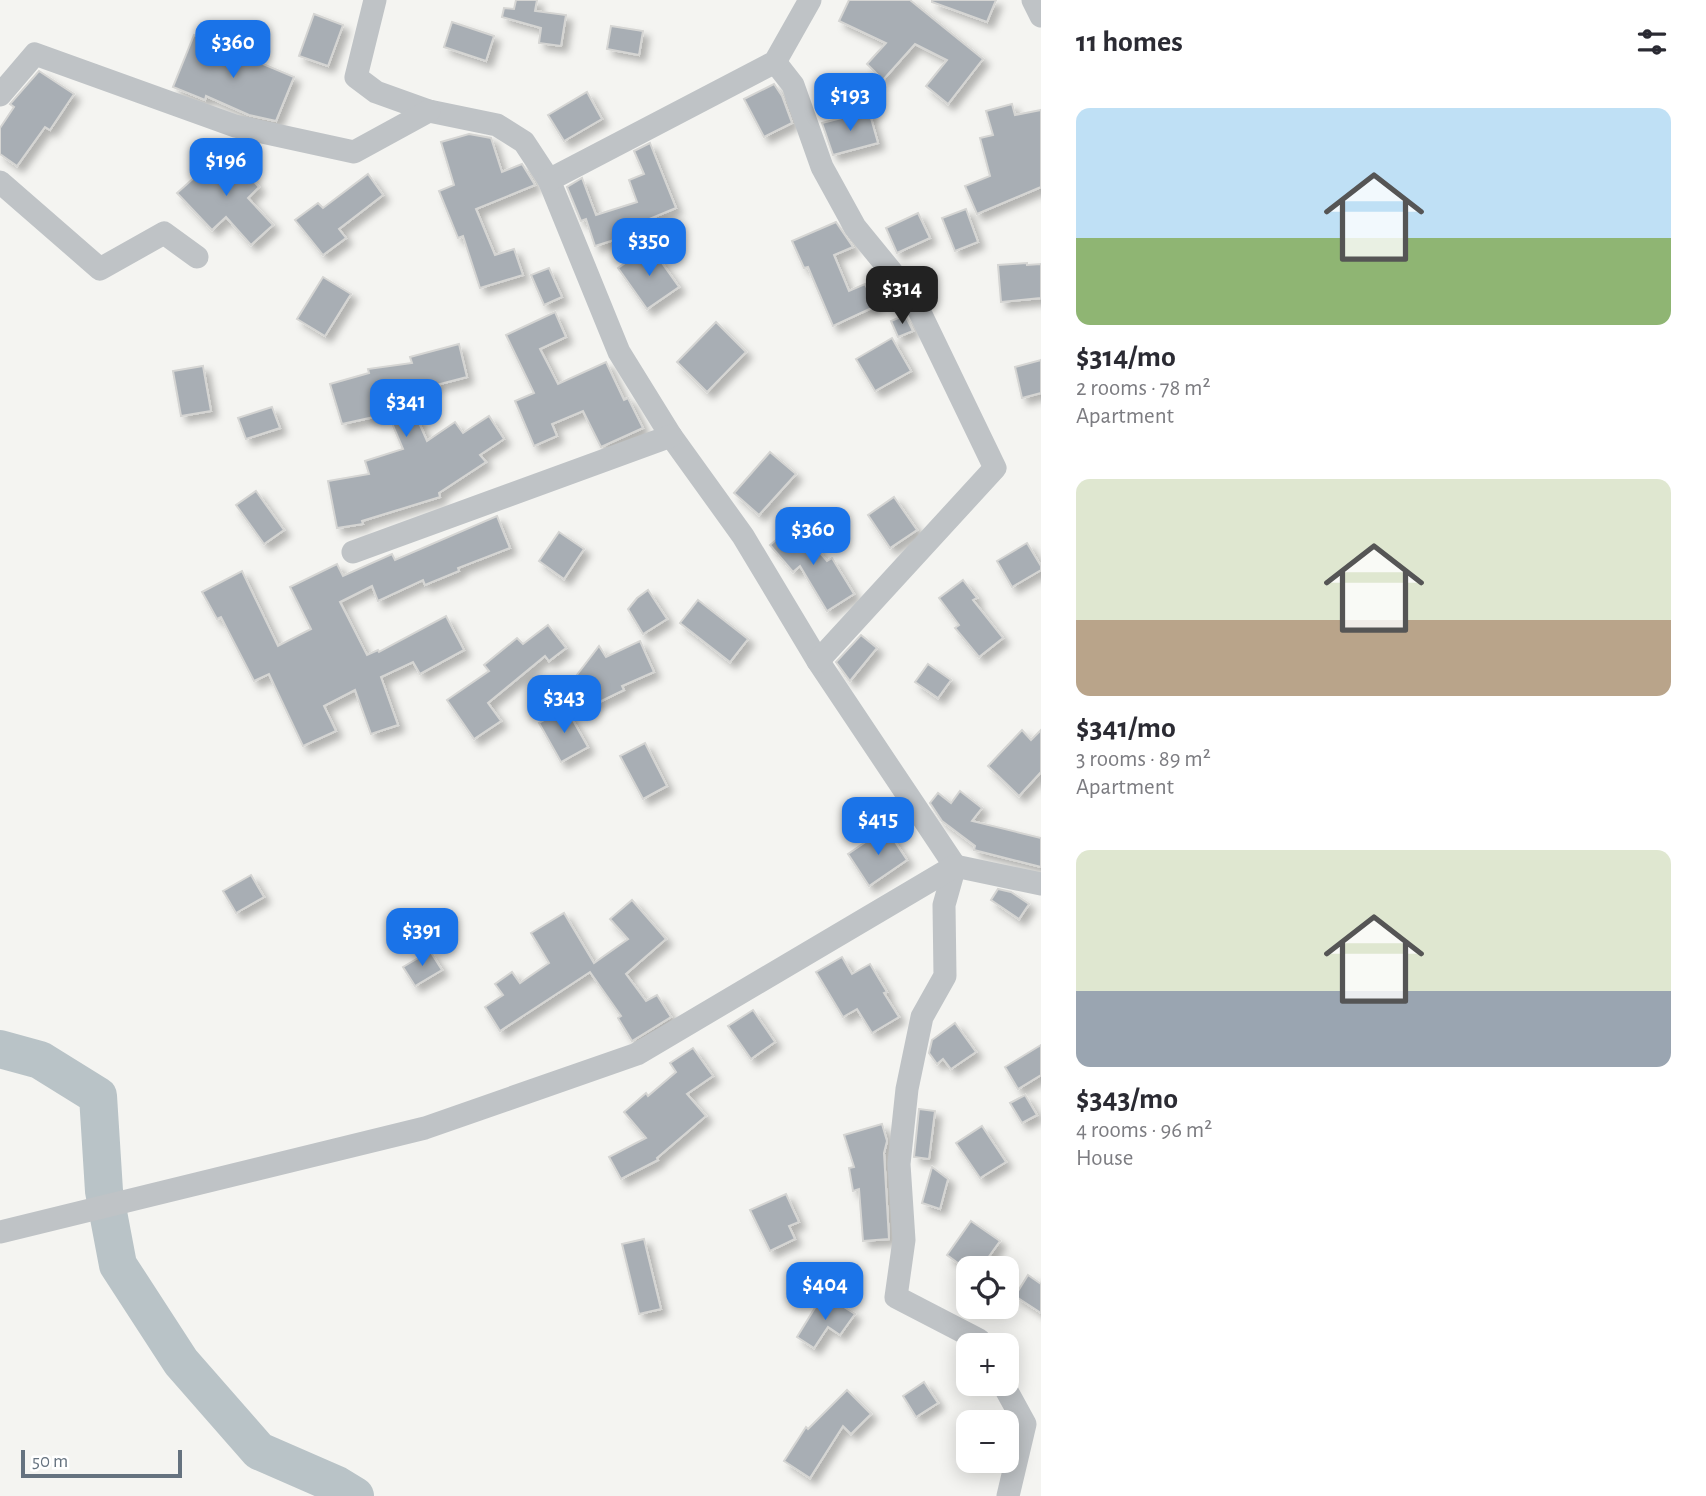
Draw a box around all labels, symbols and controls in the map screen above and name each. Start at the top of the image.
pin: $360 [192,20,274,80]
icon: filters [1633,23,1671,61]
text: 11 homes [1076,27,1183,57]
text: $360 [211,31,255,54]
pin: $193 [809,74,891,133]
text: $193 [830,84,870,107]
pin: $196 [185,138,267,198]
text: $196 [206,149,246,172]
icon: home [1311,154,1437,280]
pin: $350 [608,218,690,278]
text: $350 [628,229,670,252]
pin: $314 [861,266,943,326]
text: $314 [882,277,922,300]
text: $314/mo [1076,342,1176,372]
text: 2 rooms · 78 m² [1076,377,1211,400]
pin: $341 [365,380,447,439]
text: $341 [386,390,426,413]
text: Apartment [1076,405,1174,428]
pin: $360 [772,508,854,567]
text: $360 [791,518,835,541]
icon: home [1311,525,1437,651]
pin: $343 [523,676,605,735]
text: $343 [543,686,585,709]
text: $341/mo [1076,713,1176,743]
text: 3 rooms · 89 m² [1076,748,1211,771]
text: Apartment [1076,776,1174,799]
pin: $415 [837,798,919,857]
text: $415 [858,808,898,831]
icon: home [1311,896,1437,1022]
pin: $391 [381,908,463,968]
text: $391 [402,919,442,942]
text: $343/mo [1076,1084,1178,1114]
text: 4 rooms · 96 m² [1076,1119,1212,1142]
text: House [1076,1147,1133,1170]
map controls [956,1256,1019,1473]
button: locate [956,1256,1019,1319]
pin: $404 [784,1262,866,1322]
text: $404 [802,1273,848,1296]
button: + [956,1333,1019,1396]
button: − [956,1410,1019,1473]
scale bar [21,1447,182,1479]
text: 50 m [32,1452,68,1471]

